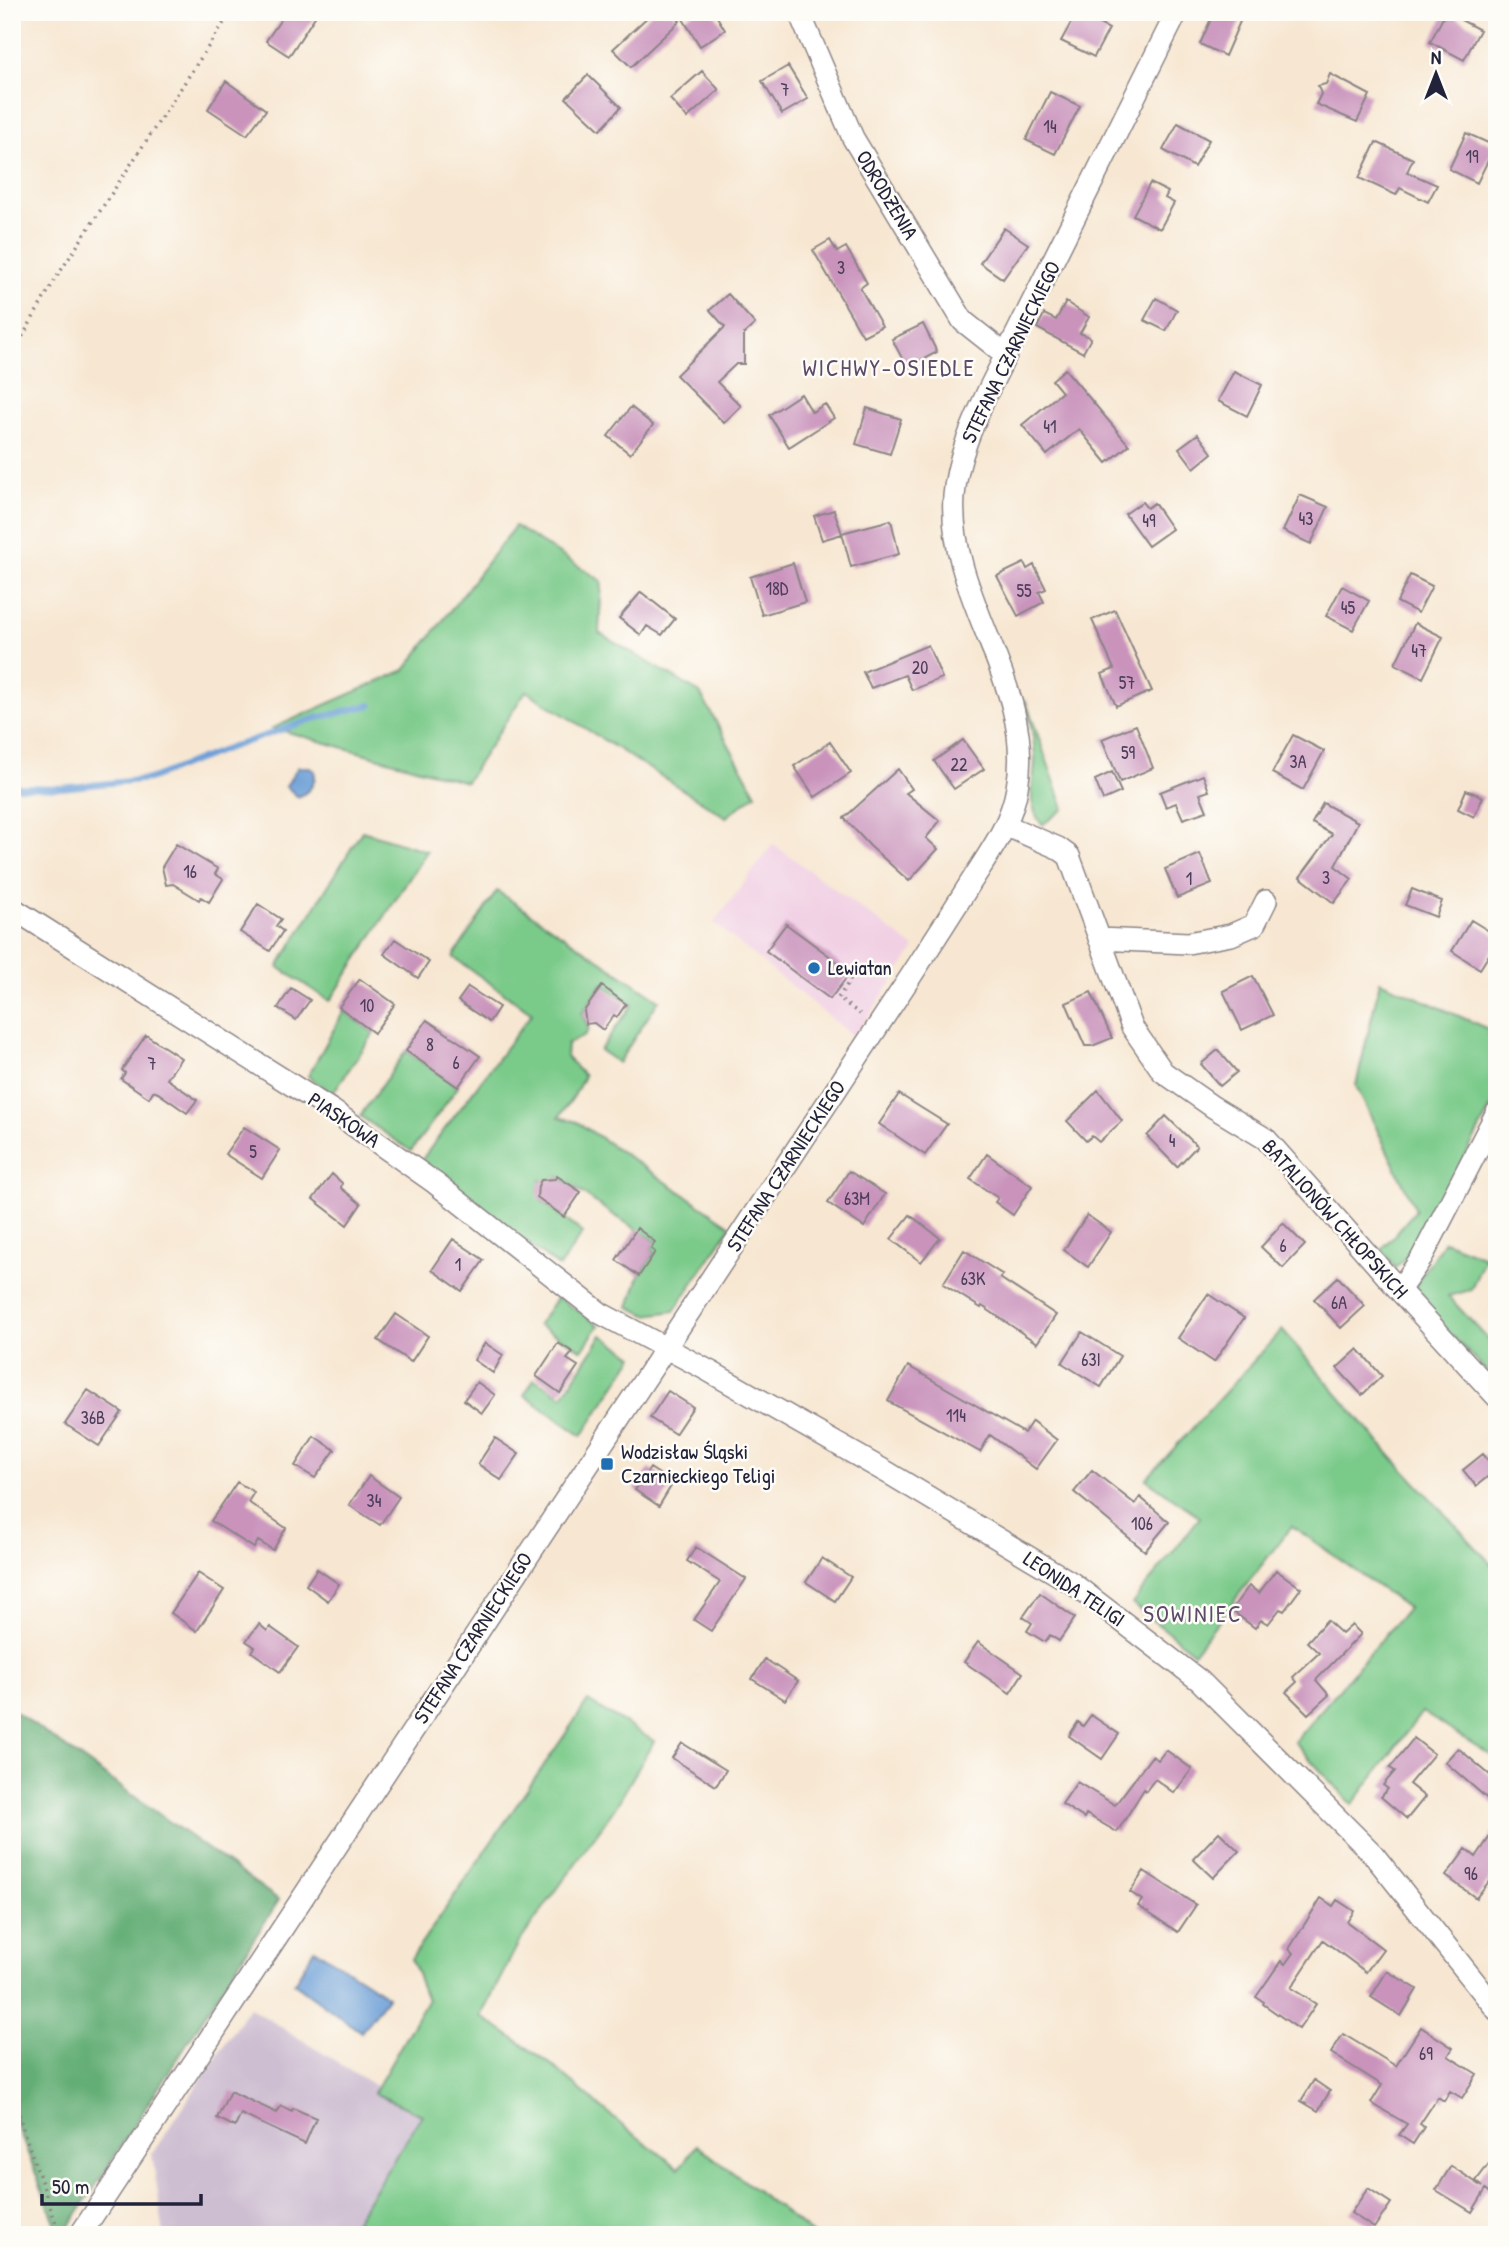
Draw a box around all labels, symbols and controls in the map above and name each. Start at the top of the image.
north arrow [1400,38,1470,108]
text: N [1431,44,1441,70]
house number: 7 [781,77,790,102]
house number: 14 [1043,114,1057,139]
house number: 19 [1465,144,1479,169]
street label: ODRODZENIA [849,145,925,245]
house number: 3 [837,255,845,280]
street label: STEFANA CZARNIECKIEGO [954,256,1067,448]
district label: WICHWY-OSIEDLE [802,352,976,383]
house number: 41 [1043,414,1057,439]
house number: 43 [1299,506,1313,531]
house number: 49 [1142,508,1156,533]
house number: 18D [766,576,789,601]
house number: 55 [1016,578,1032,603]
house number: 45 [1341,595,1356,620]
house number: 47 [1411,638,1427,663]
house number: 20 [912,655,928,680]
house number: 57 [1119,670,1135,695]
house number: 59 [1121,740,1135,765]
house number: 3A [1290,749,1307,774]
house number: 22 [951,752,968,777]
house number: 16 [183,859,197,884]
house number: 3 [1322,865,1330,890]
house number: 1 [1186,866,1192,891]
place label: Lewiatan [828,953,892,982]
marker: Lewiatan [806,960,822,976]
house number: 10 [360,993,374,1018]
house number: 8 [426,1032,434,1057]
house number: 6 [452,1050,460,1075]
house number: 7 [148,1051,157,1076]
street label: STEFANA CZARNIECKIEGO [719,1074,852,1257]
street label: PIASKOWA [303,1085,386,1154]
house number: 4 [1169,1128,1176,1153]
street label: BATALIONÓW CHŁOPSKICH [1256,1133,1415,1305]
house number: 5 [249,1139,257,1164]
house number: 63M [844,1186,870,1211]
house number: 6 [1279,1233,1287,1258]
house number: 1 [455,1252,461,1277]
house number: 63K [961,1266,986,1291]
house number: 6A [1331,1290,1347,1315]
house number: 63I [1081,1347,1101,1372]
house number: 114 [946,1403,966,1428]
house number: 36B [81,1405,105,1430]
place label: Wodzisław Śląski Czarnieckiego Teligi [621,1437,775,1490]
marker: Wodzisław Śląski Czarnieckiego Teligi [599,1456,615,1472]
house number: 34 [367,1488,382,1513]
house number: 106 [1131,1511,1153,1536]
street label: LEONIDA TELIGI [1018,1544,1131,1633]
street label: STEFANA CZARNIECKIEGO [406,1546,539,1729]
district label: SOWINIEC [1143,1598,1243,1629]
house number: 96 [1464,1861,1478,1886]
house number: 69 [1419,2041,1433,2066]
scale bar [42,2163,201,2207]
text: 50 m [52,2172,89,2201]

